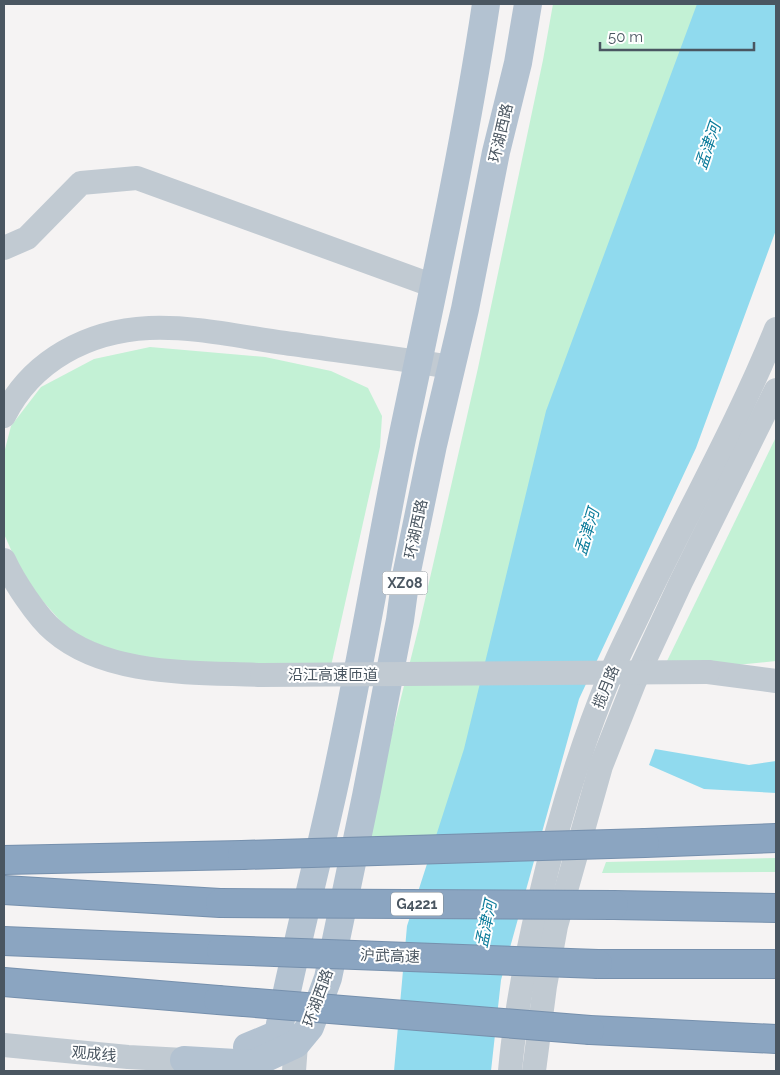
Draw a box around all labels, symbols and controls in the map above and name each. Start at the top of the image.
scale bar [600,20,754,52]
text: 50 m [608,28,643,46]
street label: 环湖西路 [485,102,517,164]
water label: 孟津河 [691,117,726,172]
street label: 环湖西路 [401,498,431,560]
water label: 孟津河 [571,503,604,558]
road number: XZ08 [382,572,428,594]
street label: 揽月路 [589,663,623,711]
street label: 沿江高速匝道 [288,666,378,684]
road number: G4221 [391,892,443,916]
water label: 孟津河 [472,896,501,949]
street label: 沪武高速 [360,946,420,966]
street label: 环湖西路 [299,967,337,1029]
street label: 观成线 [71,1043,117,1065]

